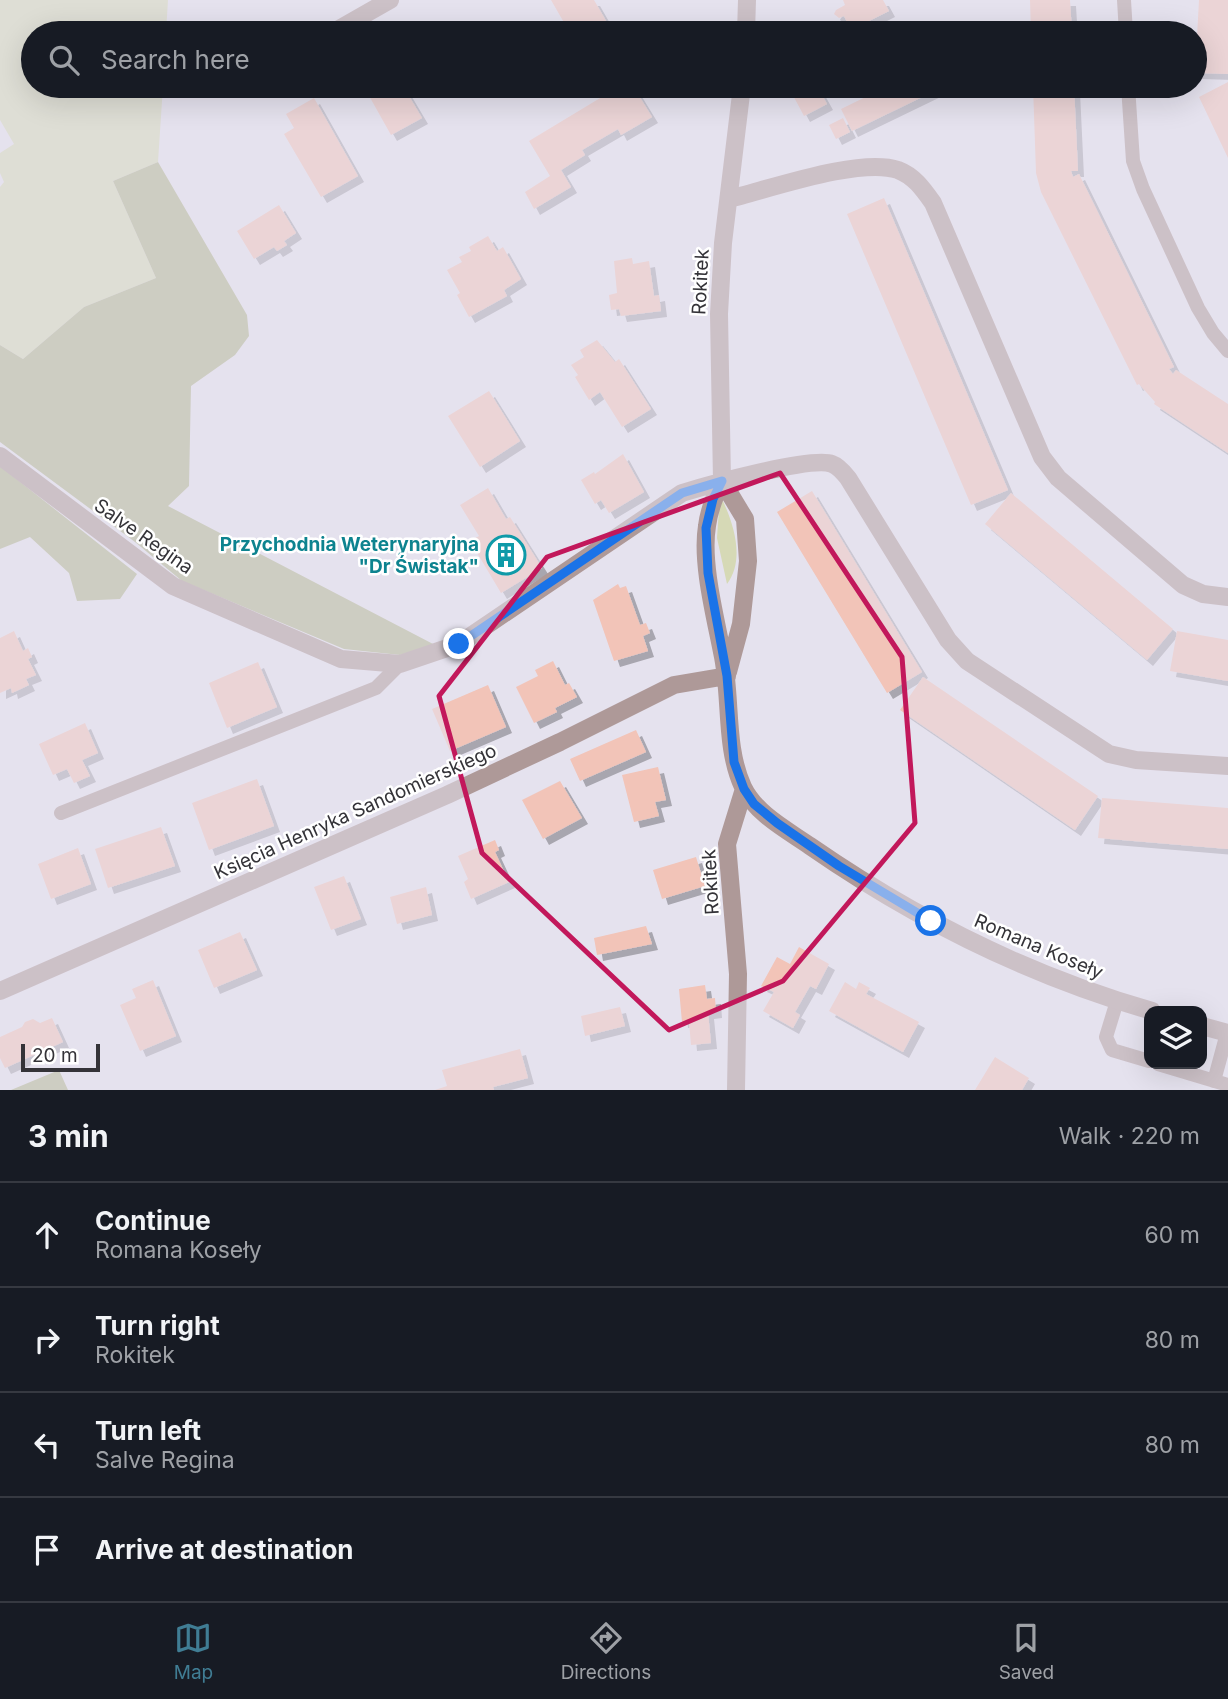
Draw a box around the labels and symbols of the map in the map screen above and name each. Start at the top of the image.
street label: Rokitek [687,248,714,316]
street label: Salve Regina [90,494,198,579]
place label: Przychodnia Weterynaryjna "Dr Świstak" [220,533,479,578]
building icon: Przychodnia Weterynaryjna "Dr Świstak" [485,534,527,576]
route end [443,628,474,659]
street label: Księcia Henryka Sandomierskiego [210,739,500,884]
street label: Rokitek [697,848,724,915]
route start [915,905,946,936]
street label: Romana Koseły [971,909,1107,984]
scale bar [21,1041,100,1073]

